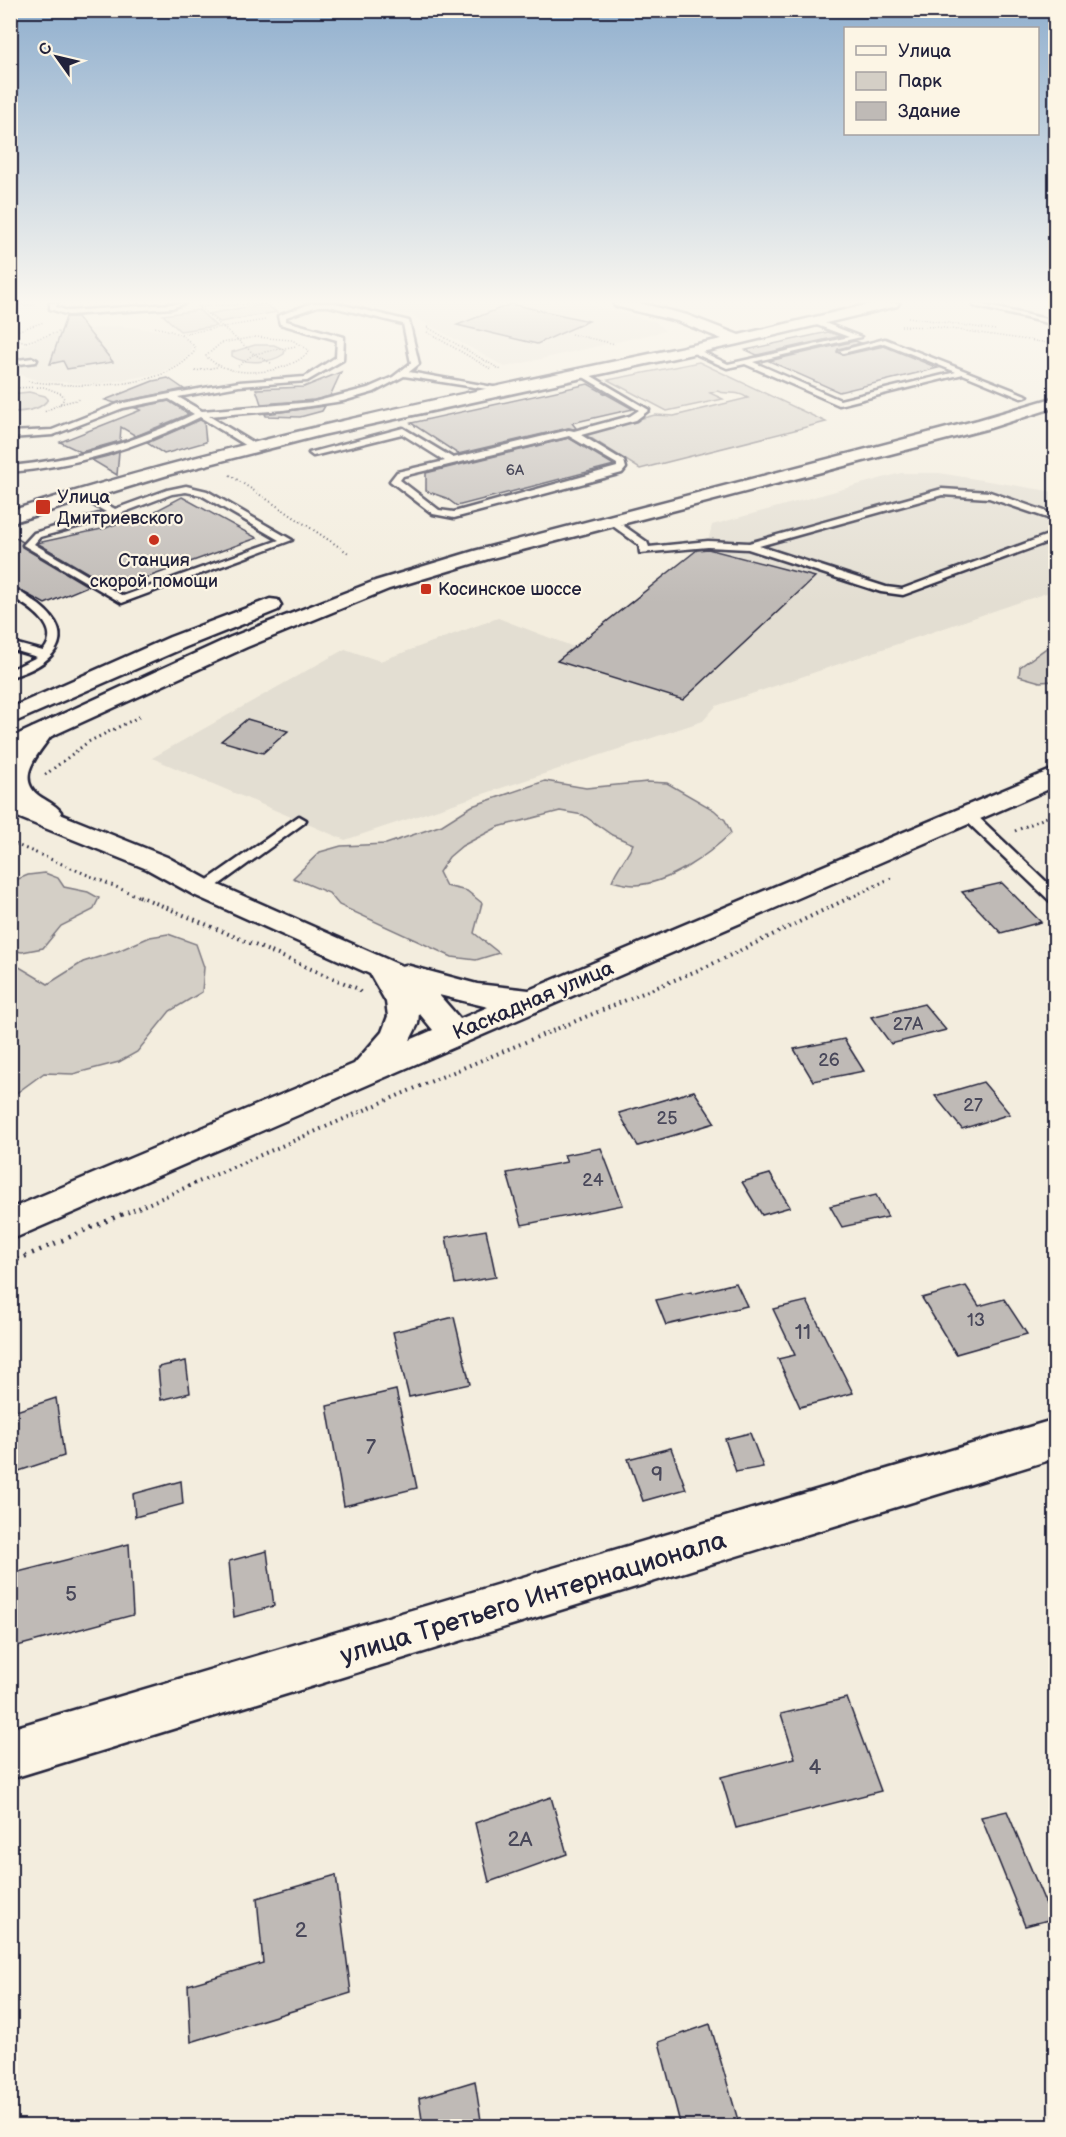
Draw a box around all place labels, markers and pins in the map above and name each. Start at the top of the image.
place label: Улица Дмитриевского [57,487,183,529]
marker: Улица Дмитриевского [34,498,52,516]
marker: Станция скорой помощи [147,533,161,547]
place label: Станция скорой помощи [90,550,218,592]
place label: Косинское шоссе [438,579,581,600]
marker: Косинское шоссе [419,582,433,596]

